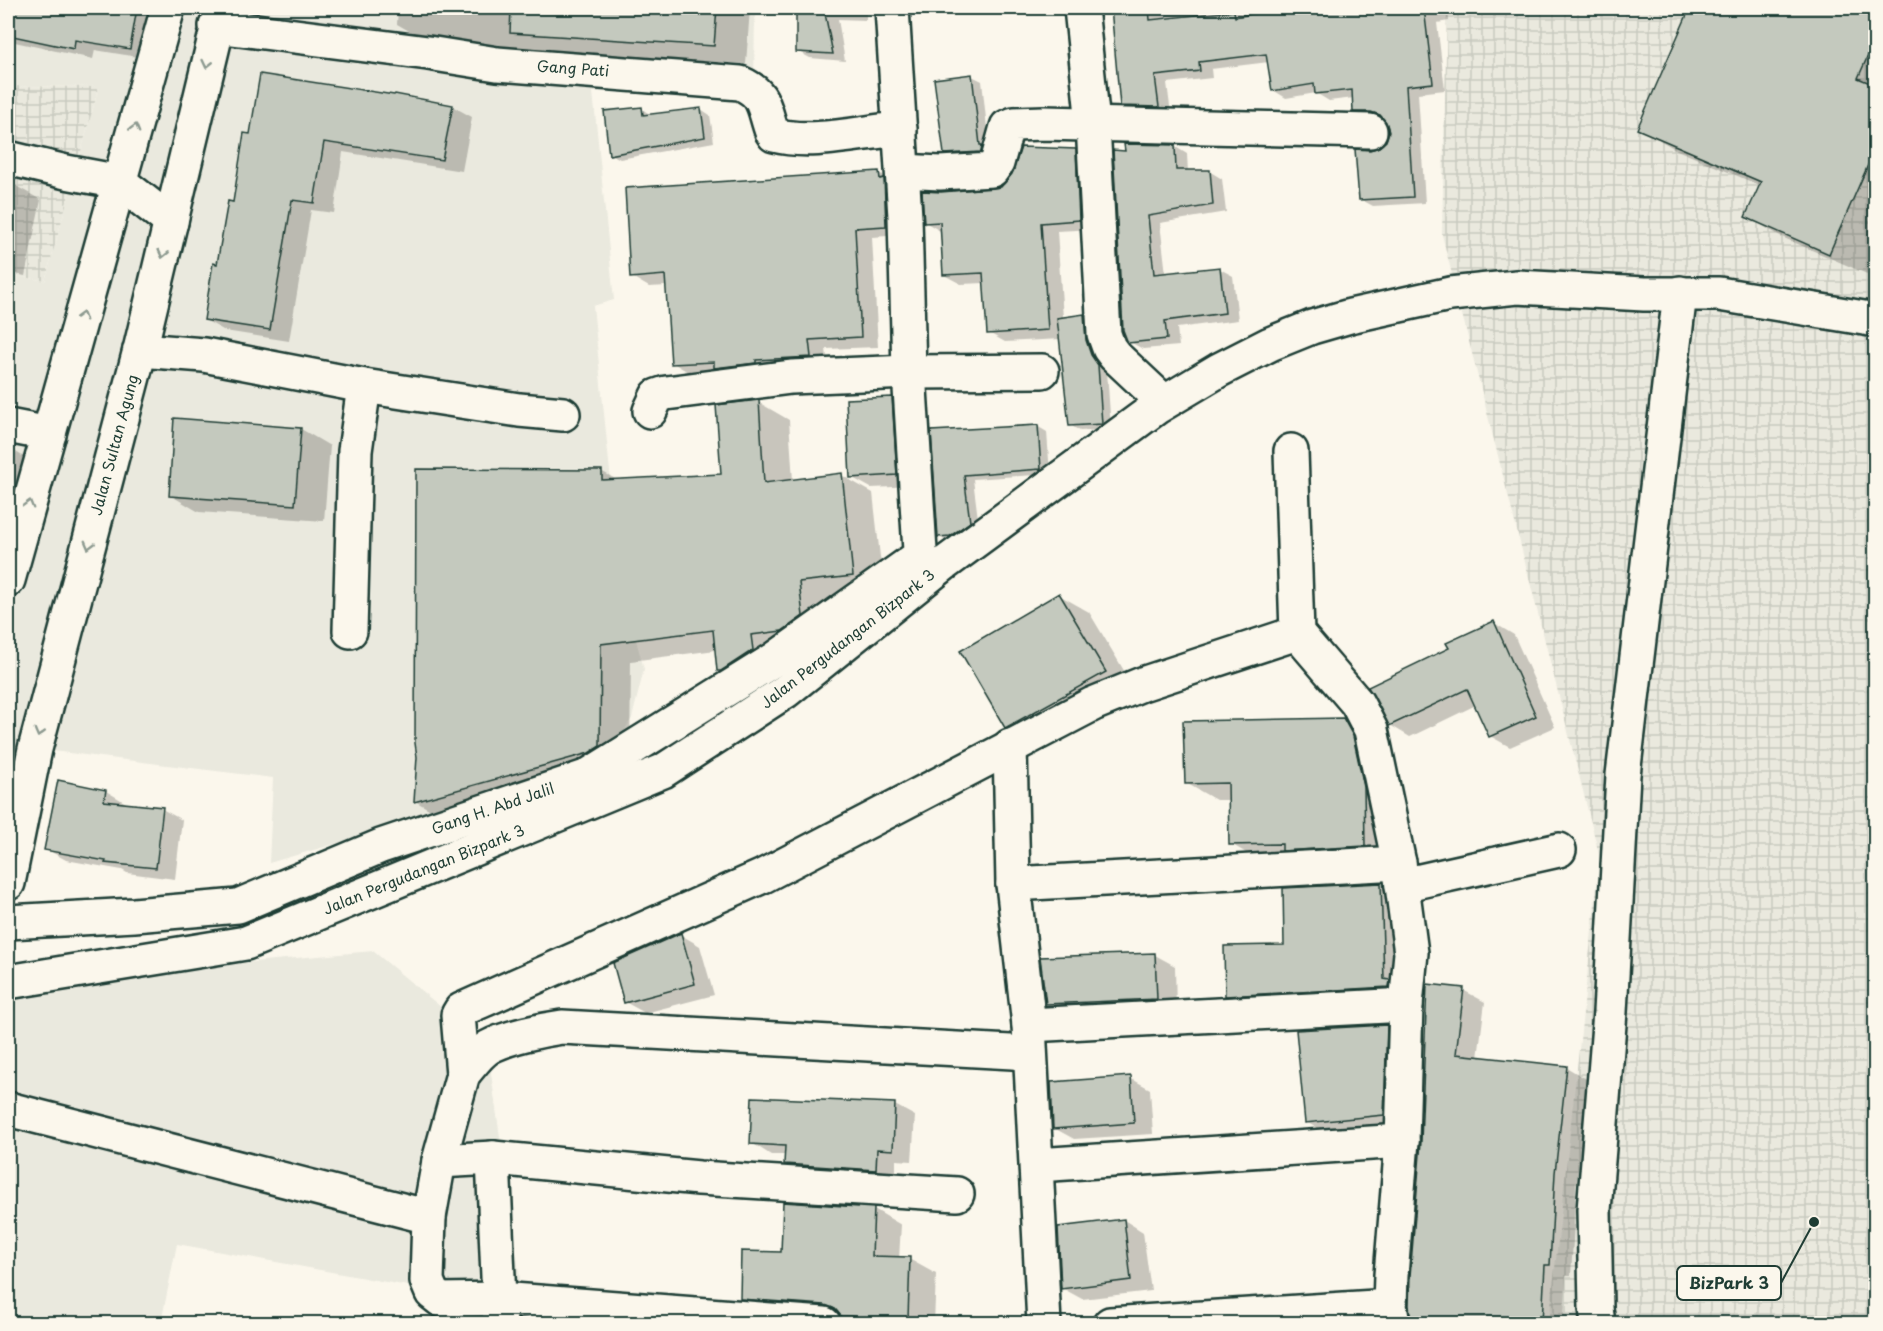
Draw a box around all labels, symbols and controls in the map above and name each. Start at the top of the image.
street label: Gang Pati [536,54,610,82]
one-way arrow [201,59,214,69]
one-way arrow [127,123,140,133]
one-way arrow [157,249,170,259]
one-way arrow [75,311,87,322]
street label: Jalan Sultan Agung [84,372,143,517]
one-way arrow [22,499,34,510]
one-way arrow [84,539,96,550]
street label: Jalan Pergudangan Bizpark 3 [755,562,939,713]
one-way arrow [34,728,47,738]
street label: Gang H. Abd Jalil [428,776,557,839]
street label: Jalan Pergudangan Bizpark 3 [319,818,528,920]
callout: BizPark 3 [1677,1266,1781,1300]
text: BizPark 3 [1689,1270,1769,1294]

